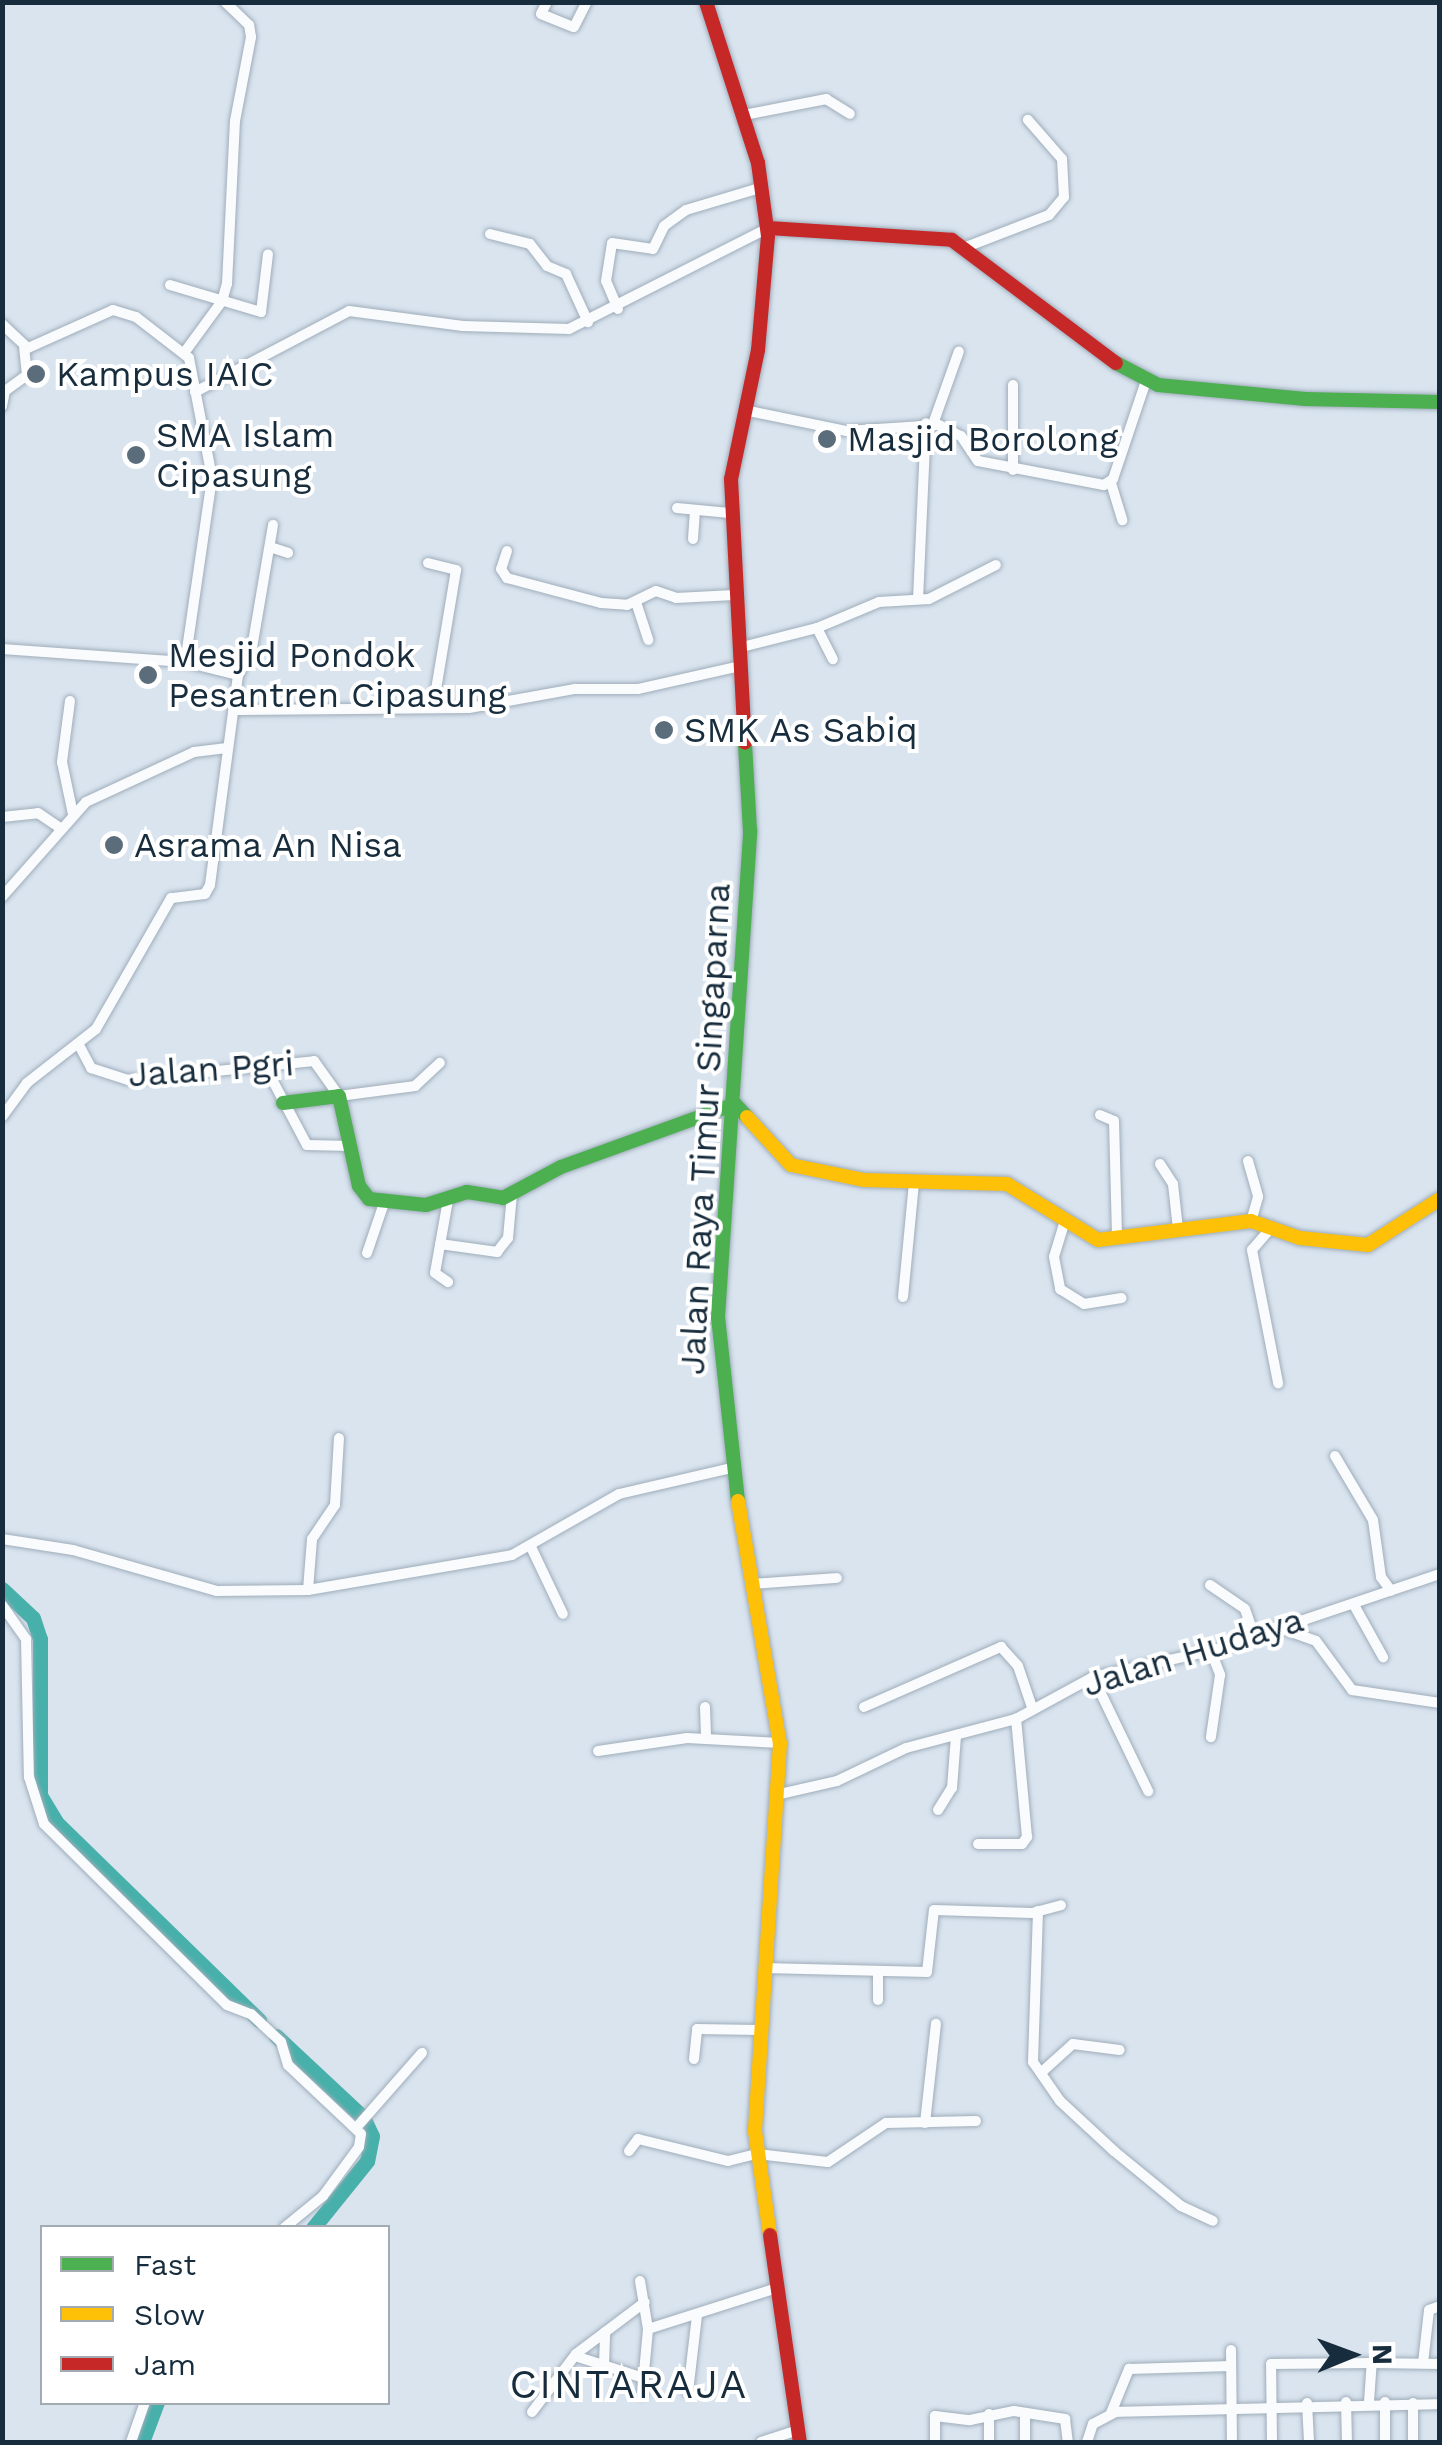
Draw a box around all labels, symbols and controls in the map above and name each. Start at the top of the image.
place label: Kampus IAIC [56,353,273,395]
marker: Kampus IAIC [25,363,47,385]
place label: SMA Islam Cipasung [156,414,336,496]
place label: Masjid Borolong [847,418,1118,460]
marker: Masjid Borolong [816,428,838,450]
marker: SMA Islam Cipasung [125,444,147,466]
place label: Mesjid Pondok Pesantren Cipasung [168,634,506,716]
marker: Mesjid Pondok Pesantren Cipasung [137,664,159,686]
place label: SMK As Sabiq [684,709,920,751]
marker: SMK As Sabiq [653,719,675,741]
place label: Asrama An Nisa [134,824,404,866]
marker: Asrama An Nisa [103,834,125,856]
street label: Jalan Raya Timur Singaparna [671,881,739,1377]
street label: Jalan Pgri [127,1042,295,1096]
street label: Jalan Hudaya [1078,1599,1308,1705]
legend [40,2225,390,2405]
text: Fast [134,2247,196,2282]
text: Slow [134,2297,205,2332]
north arrow [1302,2305,1402,2405]
text: N [1366,2344,1399,2365]
text: Jam [134,2347,196,2382]
district label: CINTARAJA [509,2361,749,2409]

